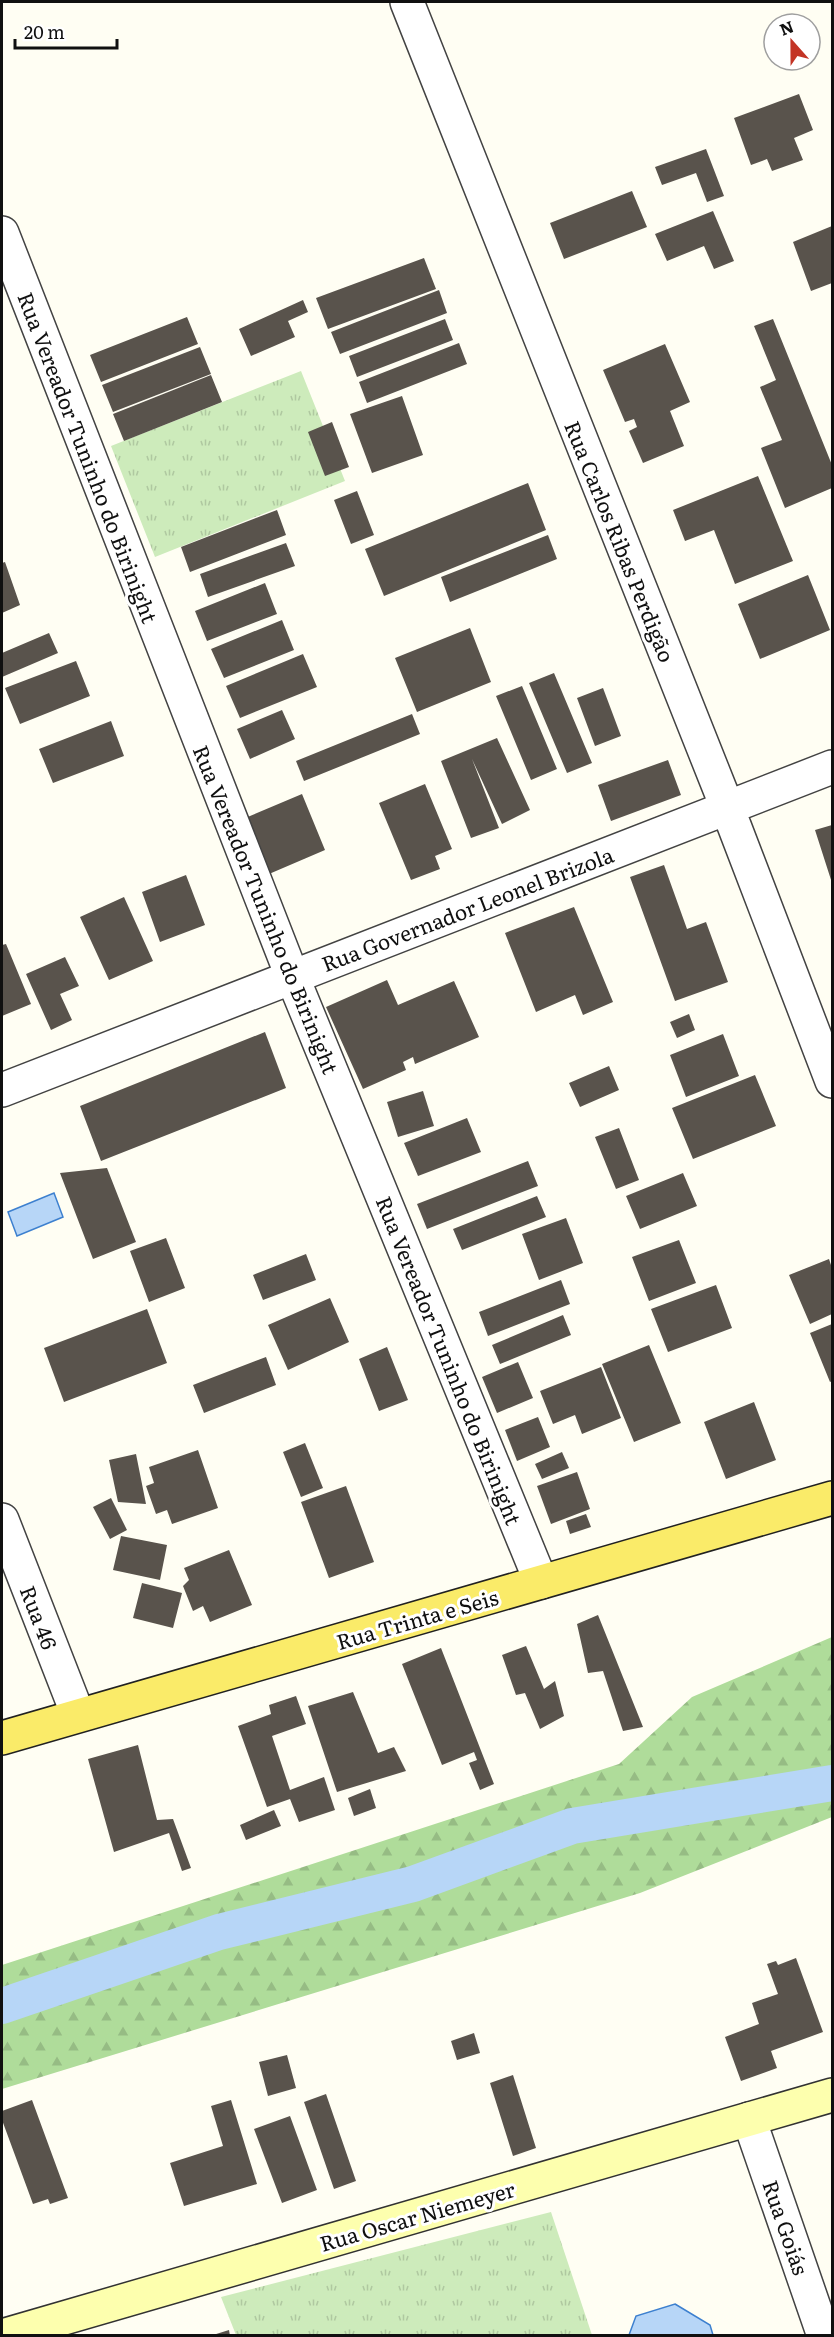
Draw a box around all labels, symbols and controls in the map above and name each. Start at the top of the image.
scale bar [15,12,117,50]
north arrow [762,12,822,72]
text: N [776,13,797,41]
text: 20 m [24,18,65,45]
street label: Rua Vereador Tuninho do Birinight [11,287,167,628]
street label: Rua Carlos Ribas Perdigão [558,416,684,666]
street label: Rua Vereador Tuninho do Birinight [187,740,348,1079]
street label: Rua Governador Leonel Brizola [316,838,618,978]
street label: Rua Vereador Tuninho do Birinight [370,1191,531,1530]
street label: Rua Trinta e Seis [332,1580,502,1656]
street label: Rua 46 [14,1581,66,1653]
street label: Rua Oscar Niemeyer [316,2172,518,2258]
street label: Rua Goiás [756,2175,818,2279]

